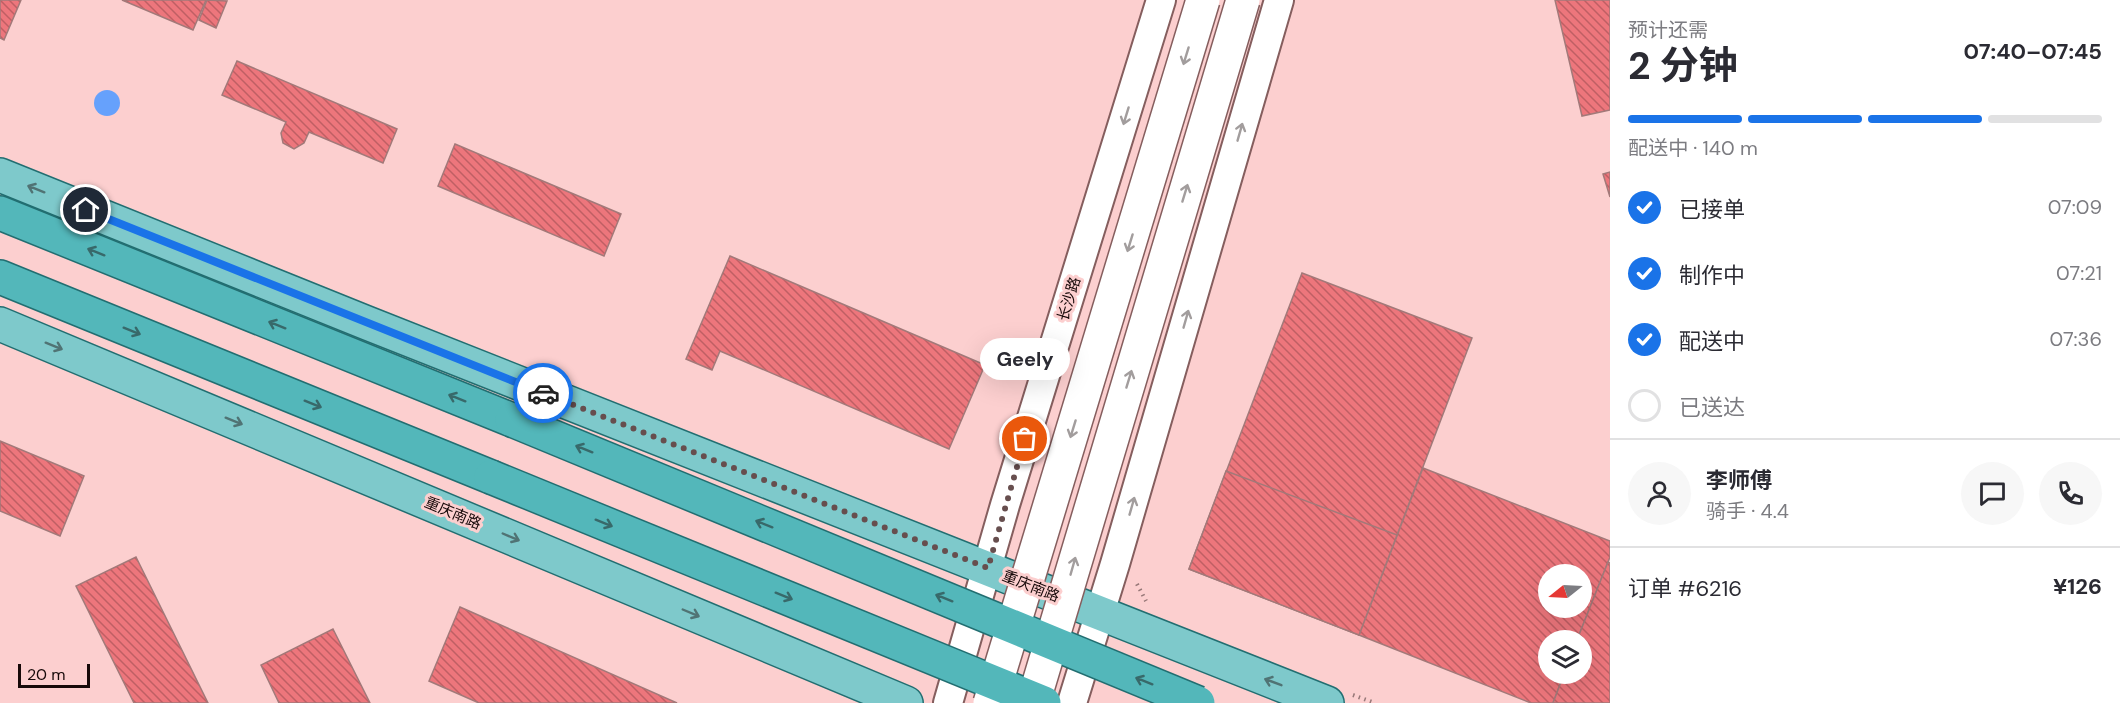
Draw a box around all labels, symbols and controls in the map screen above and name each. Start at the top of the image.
text: 预计还需 [1628,17,1708,43]
text: 07:40–07:45 [1963,37,2102,66]
text: 2 分钟 [1628,40,1738,91]
one-way arrow [1180,46,1191,65]
one-way arrow [1119,106,1130,125]
one-way arrow [1235,123,1247,142]
text: 配送中 · 140 m [1628,135,1758,161]
one-way arrow [27,183,46,194]
pin [60,184,111,235]
one-way arrow [1180,184,1191,203]
icon: check [1628,191,1661,224]
icon: home [69,193,102,226]
text: 07:09 [2048,194,2102,220]
text: 已接单 [1679,195,1745,224]
one-way arrow [1124,233,1135,252]
one-way arrow [87,246,105,257]
icon: check [1628,257,1661,290]
text: 07:21 [2056,260,2102,286]
text: 制作中 [1679,261,1745,290]
street label: 长沙路 [1053,275,1085,323]
one-way arrow [1181,310,1192,329]
one-way arrow [268,319,286,330]
icon: check [1628,323,1661,356]
one-way arrow [122,326,141,337]
text: 07:36 [2050,326,2102,352]
text: 配送中 [1679,327,1745,356]
callout: Geely [980,337,1070,379]
one-way arrow [44,341,63,352]
text: Geely [996,346,1054,372]
courier [513,363,573,423]
one-way arrow [1124,370,1135,389]
icon: car [527,377,560,410]
one-way arrow [449,392,467,403]
text: 已送达 [1679,393,1745,422]
one-way arrow [303,399,322,410]
pin [999,413,1050,464]
one-way arrow [225,416,243,427]
one-way arrow [1067,419,1078,438]
icon: bag [1008,422,1041,455]
one-way arrow [575,443,593,454]
button: person [1628,462,1691,525]
button: chat [1961,462,2024,525]
button: phone [2039,462,2102,525]
text: 李师傅 [1706,466,1772,495]
street label: 重庆南路 [421,492,485,534]
one-way arrow [1127,497,1138,516]
text: 骑手 · 4.4 [1706,498,1789,524]
one-way arrow [594,518,612,529]
one-way arrow [755,518,774,529]
one-way arrow [501,532,520,543]
one-way arrow [1068,557,1079,576]
north arrow [1538,564,1592,618]
map controls [1538,564,1592,684]
street label: 重庆南路 [999,565,1063,607]
text: ¥126 [2053,572,2102,601]
text: 订单 #6216 [1628,574,1742,603]
one-way arrow [774,592,793,603]
one-way arrow [935,592,954,603]
one-way arrow [681,608,699,619]
button: layers [1538,630,1592,684]
scale bar [18,661,90,688]
text: 20 m [27,664,66,685]
one-way arrow [1135,675,1154,686]
one-way arrow [1264,675,1282,686]

